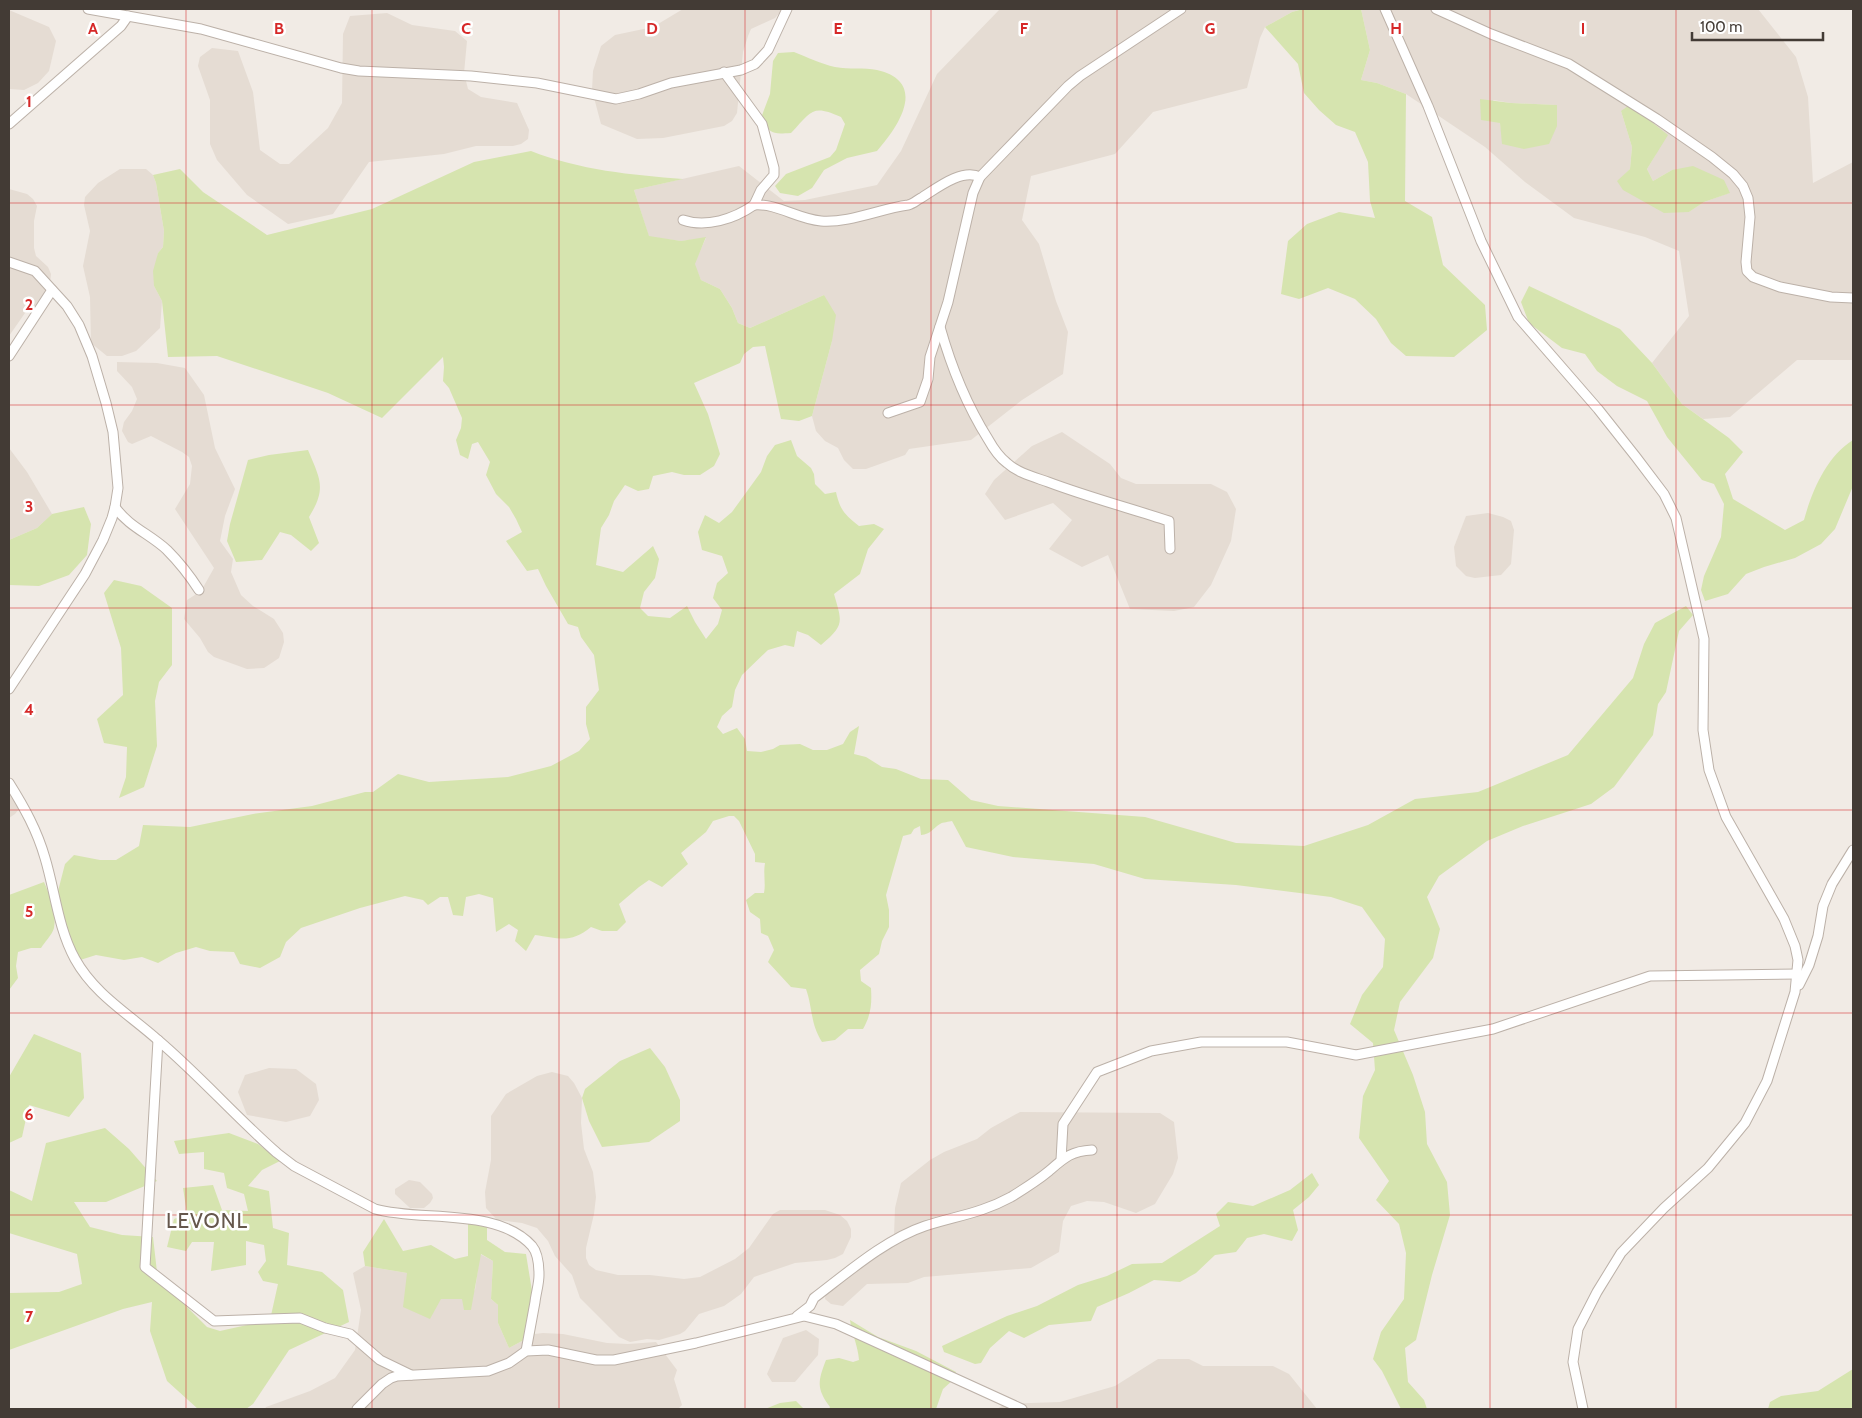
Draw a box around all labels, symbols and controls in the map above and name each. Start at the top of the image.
scale bar [1692,10,1823,42]
text: 100 m [1700,18,1742,36]
text: A [88,19,98,38]
text: B [274,19,284,38]
text: C [461,19,471,38]
text: D [646,19,658,38]
text: E [833,19,843,38]
text: F [1020,19,1029,38]
text: G [1205,19,1215,38]
text: H [1390,19,1402,38]
text: I [1581,19,1585,38]
text: 1 [26,92,32,111]
text: 2 [25,295,33,314]
text: 3 [25,497,33,516]
text: 4 [24,700,34,719]
text: 5 [25,902,33,921]
text: 6 [25,1105,34,1124]
district label: LEVONL [166,1208,248,1233]
text: 7 [25,1307,34,1326]

